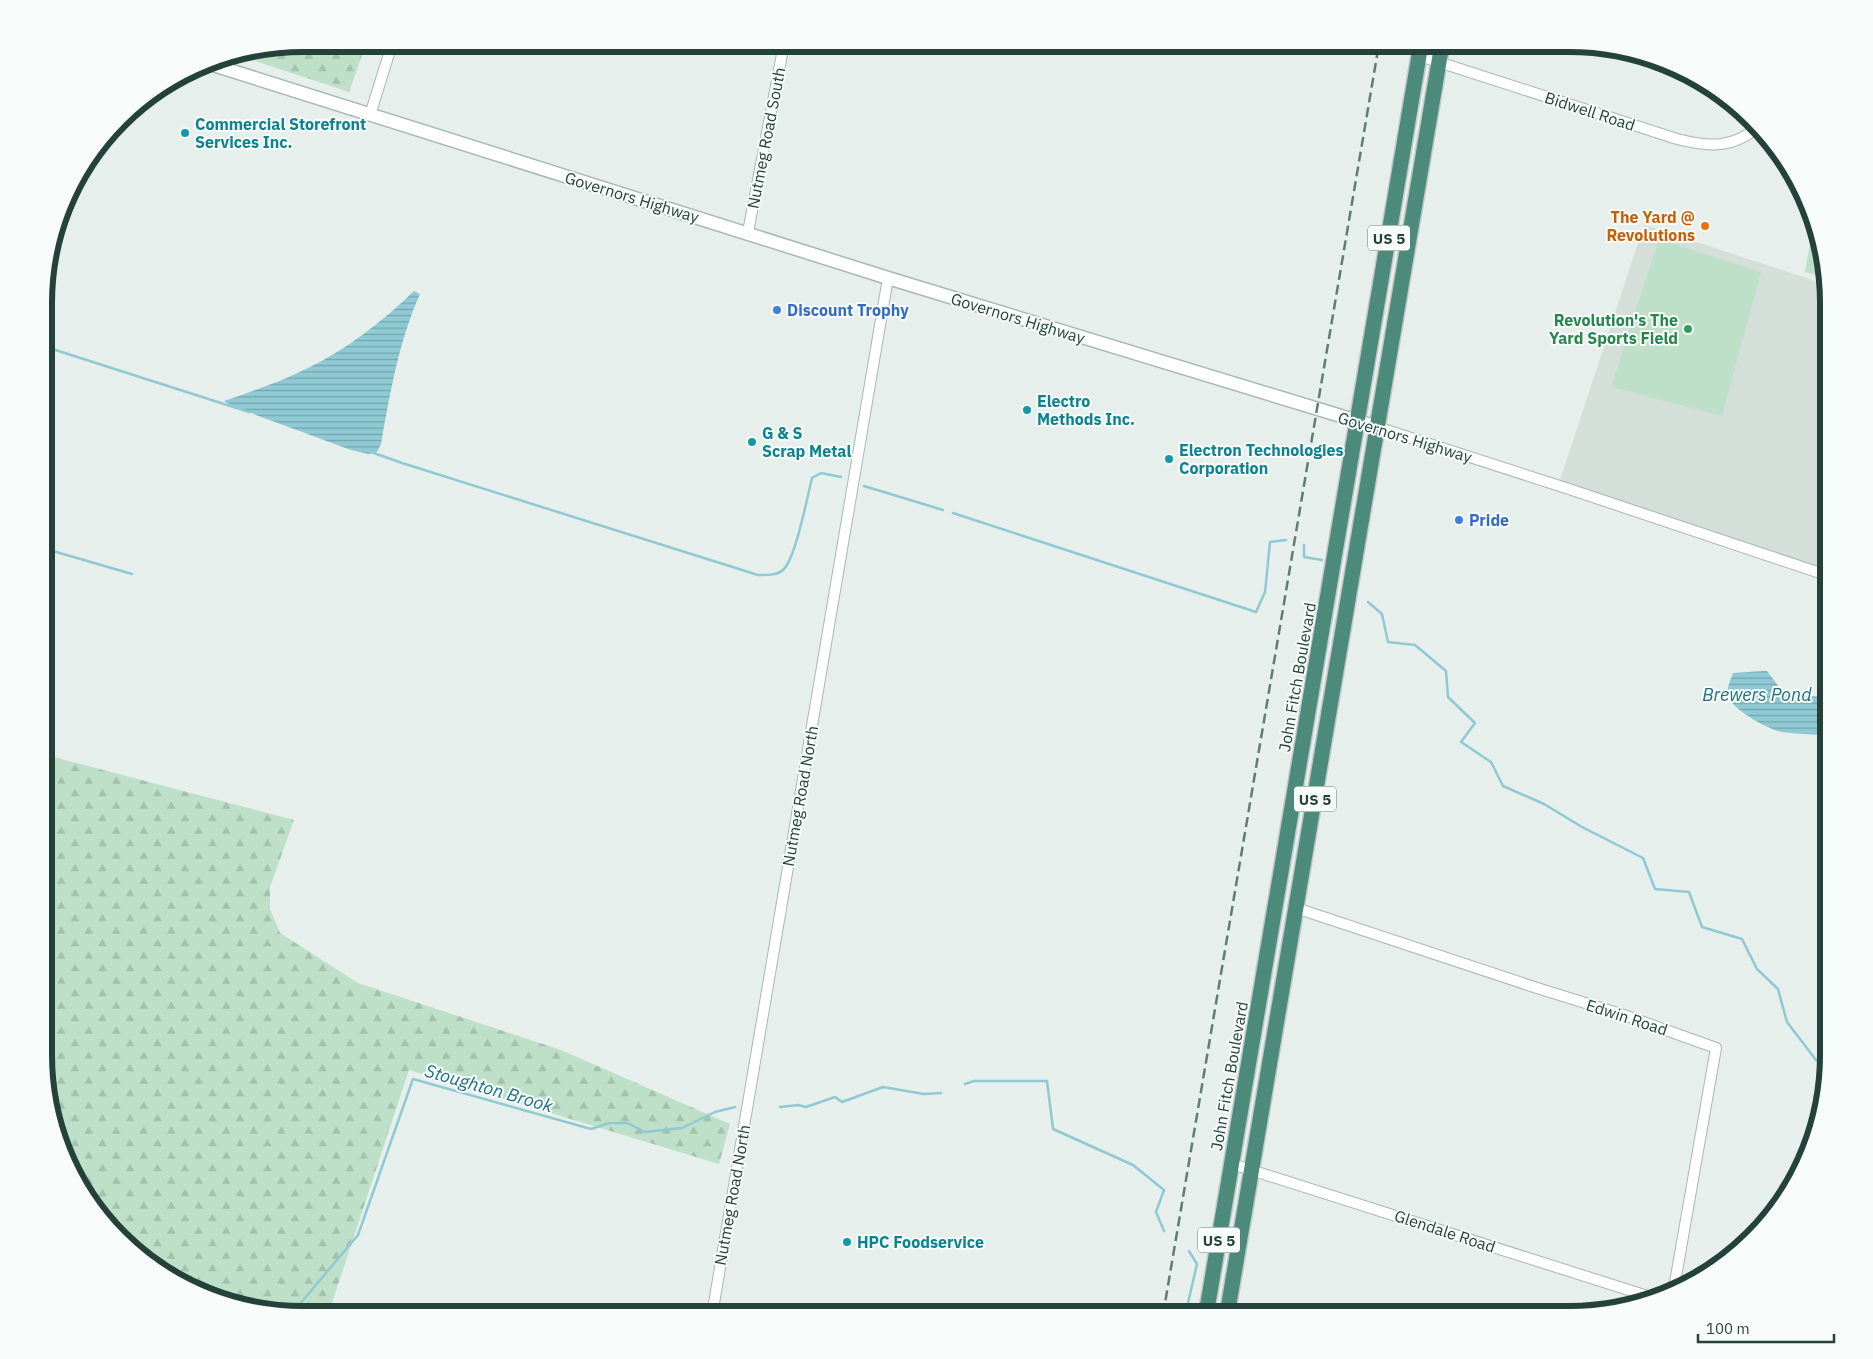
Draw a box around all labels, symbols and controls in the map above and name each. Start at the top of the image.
street label: Nutmeg Road South [742,66,790,210]
street label: Bidwell Road [1542,87,1638,135]
place label: Commercial Storefront Services Inc. [195,114,366,152]
marker: Commercial Storefront Services Inc. [179,127,191,139]
street label: Governors Highway [563,167,701,227]
place label: The Yard @ Revolutions [1606,207,1695,245]
marker: The Yard @ Revolutions [1699,220,1711,232]
road number: US 5 [1368,226,1410,250]
street label: Governors Highway [949,288,1087,348]
place label: Discount Trophy [787,300,909,320]
marker: Discount Trophy [771,304,783,316]
place label: Revolution's The Yard Sports Field [1549,310,1678,348]
marker: Revolution's The Yard Sports Field [1682,323,1694,335]
place label: Electro Methods Inc. [1037,391,1135,429]
marker: Electro Methods Inc. [1021,404,1033,416]
street label: Governors Highway [1336,407,1474,467]
place label: G & S Scrap Metal [762,423,851,461]
marker: G & S Scrap Metal [746,436,758,448]
place label: Electron Technologies Corporation [1179,440,1344,478]
marker: Electron Technologies Corporation [1163,453,1175,465]
place label: Pride [1469,510,1509,530]
marker: Pride [1453,514,1465,526]
street label: John Fitch Boulevard [1274,601,1320,753]
water label: Brewers Pond [1702,683,1812,706]
street label: Nutmeg Road North [778,724,822,868]
road number: US 5 [1294,786,1336,812]
street label: Edwin Road [1584,994,1670,1040]
street label: John Fitch Boulevard [1206,1000,1252,1152]
water label: Stoughton Brook [422,1059,556,1117]
street label: Nutmeg Road North [710,1123,754,1267]
street label: Glendale Road [1392,1205,1498,1257]
road number: US 5 [1198,1228,1240,1252]
place label: HPC Foodservice [857,1232,984,1252]
marker: HPC Foodservice [841,1236,853,1248]
scale bar [1698,1312,1834,1344]
text: 100 m [1706,1319,1750,1338]

